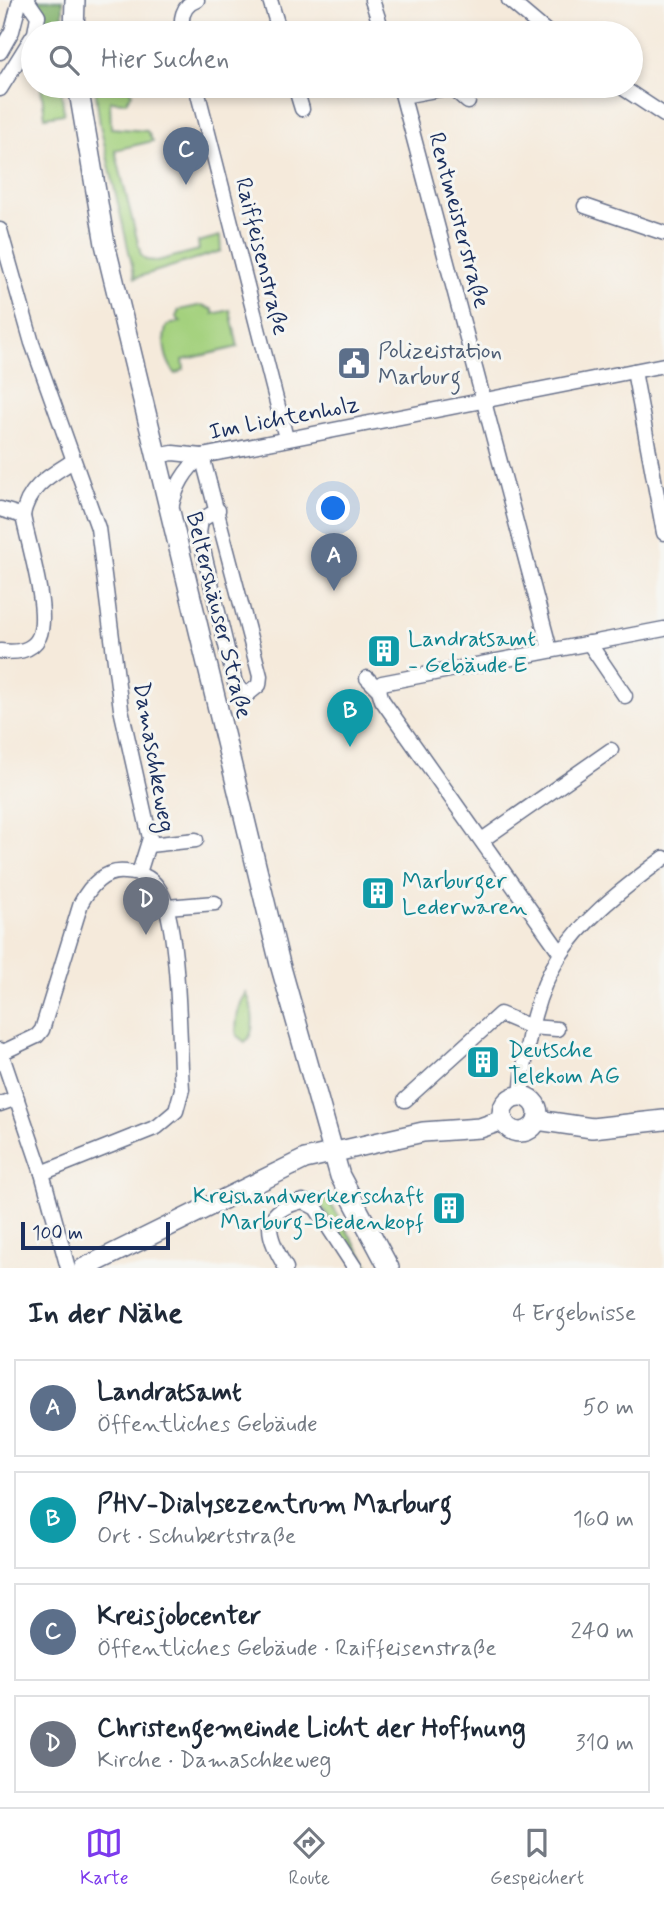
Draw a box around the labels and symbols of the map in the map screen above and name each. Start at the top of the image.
pin: C [163,127,209,185]
street label: Rentmeisterstraße [420,129,496,312]
street label: Raiffeisenstraße [227,175,295,338]
place label: Polizeistation Marburg [378,337,502,395]
public building icon: Polizeistation Marburg [335,344,373,382]
street label: Im Lichtenholz [207,390,362,448]
your location [316,491,350,525]
street label: Beltershäuser Straße [178,509,258,722]
pin: A [311,533,357,591]
place label: Landratsamt - Gebäude E [408,625,536,681]
building icon: Landratsamt - Gebäude E [365,632,403,670]
street label: Damaschkeweg [123,680,181,835]
pin: B [327,689,373,747]
place label: Marburger Lederwaren [402,867,527,923]
building icon: Marburger Lederwaren [359,874,397,912]
pin: D [123,877,169,935]
place label: Deutsche Telekom AG [508,1036,620,1092]
building icon: Deutsche Telekom AG [464,1043,502,1081]
place label: Kreishandwerkerschaft Marburg-Biedenkopf [193,1182,424,1240]
building icon: Kreishandwerkerschaft Marburg-Biedenkopf [430,1189,468,1227]
scale bar [21,1219,170,1251]

